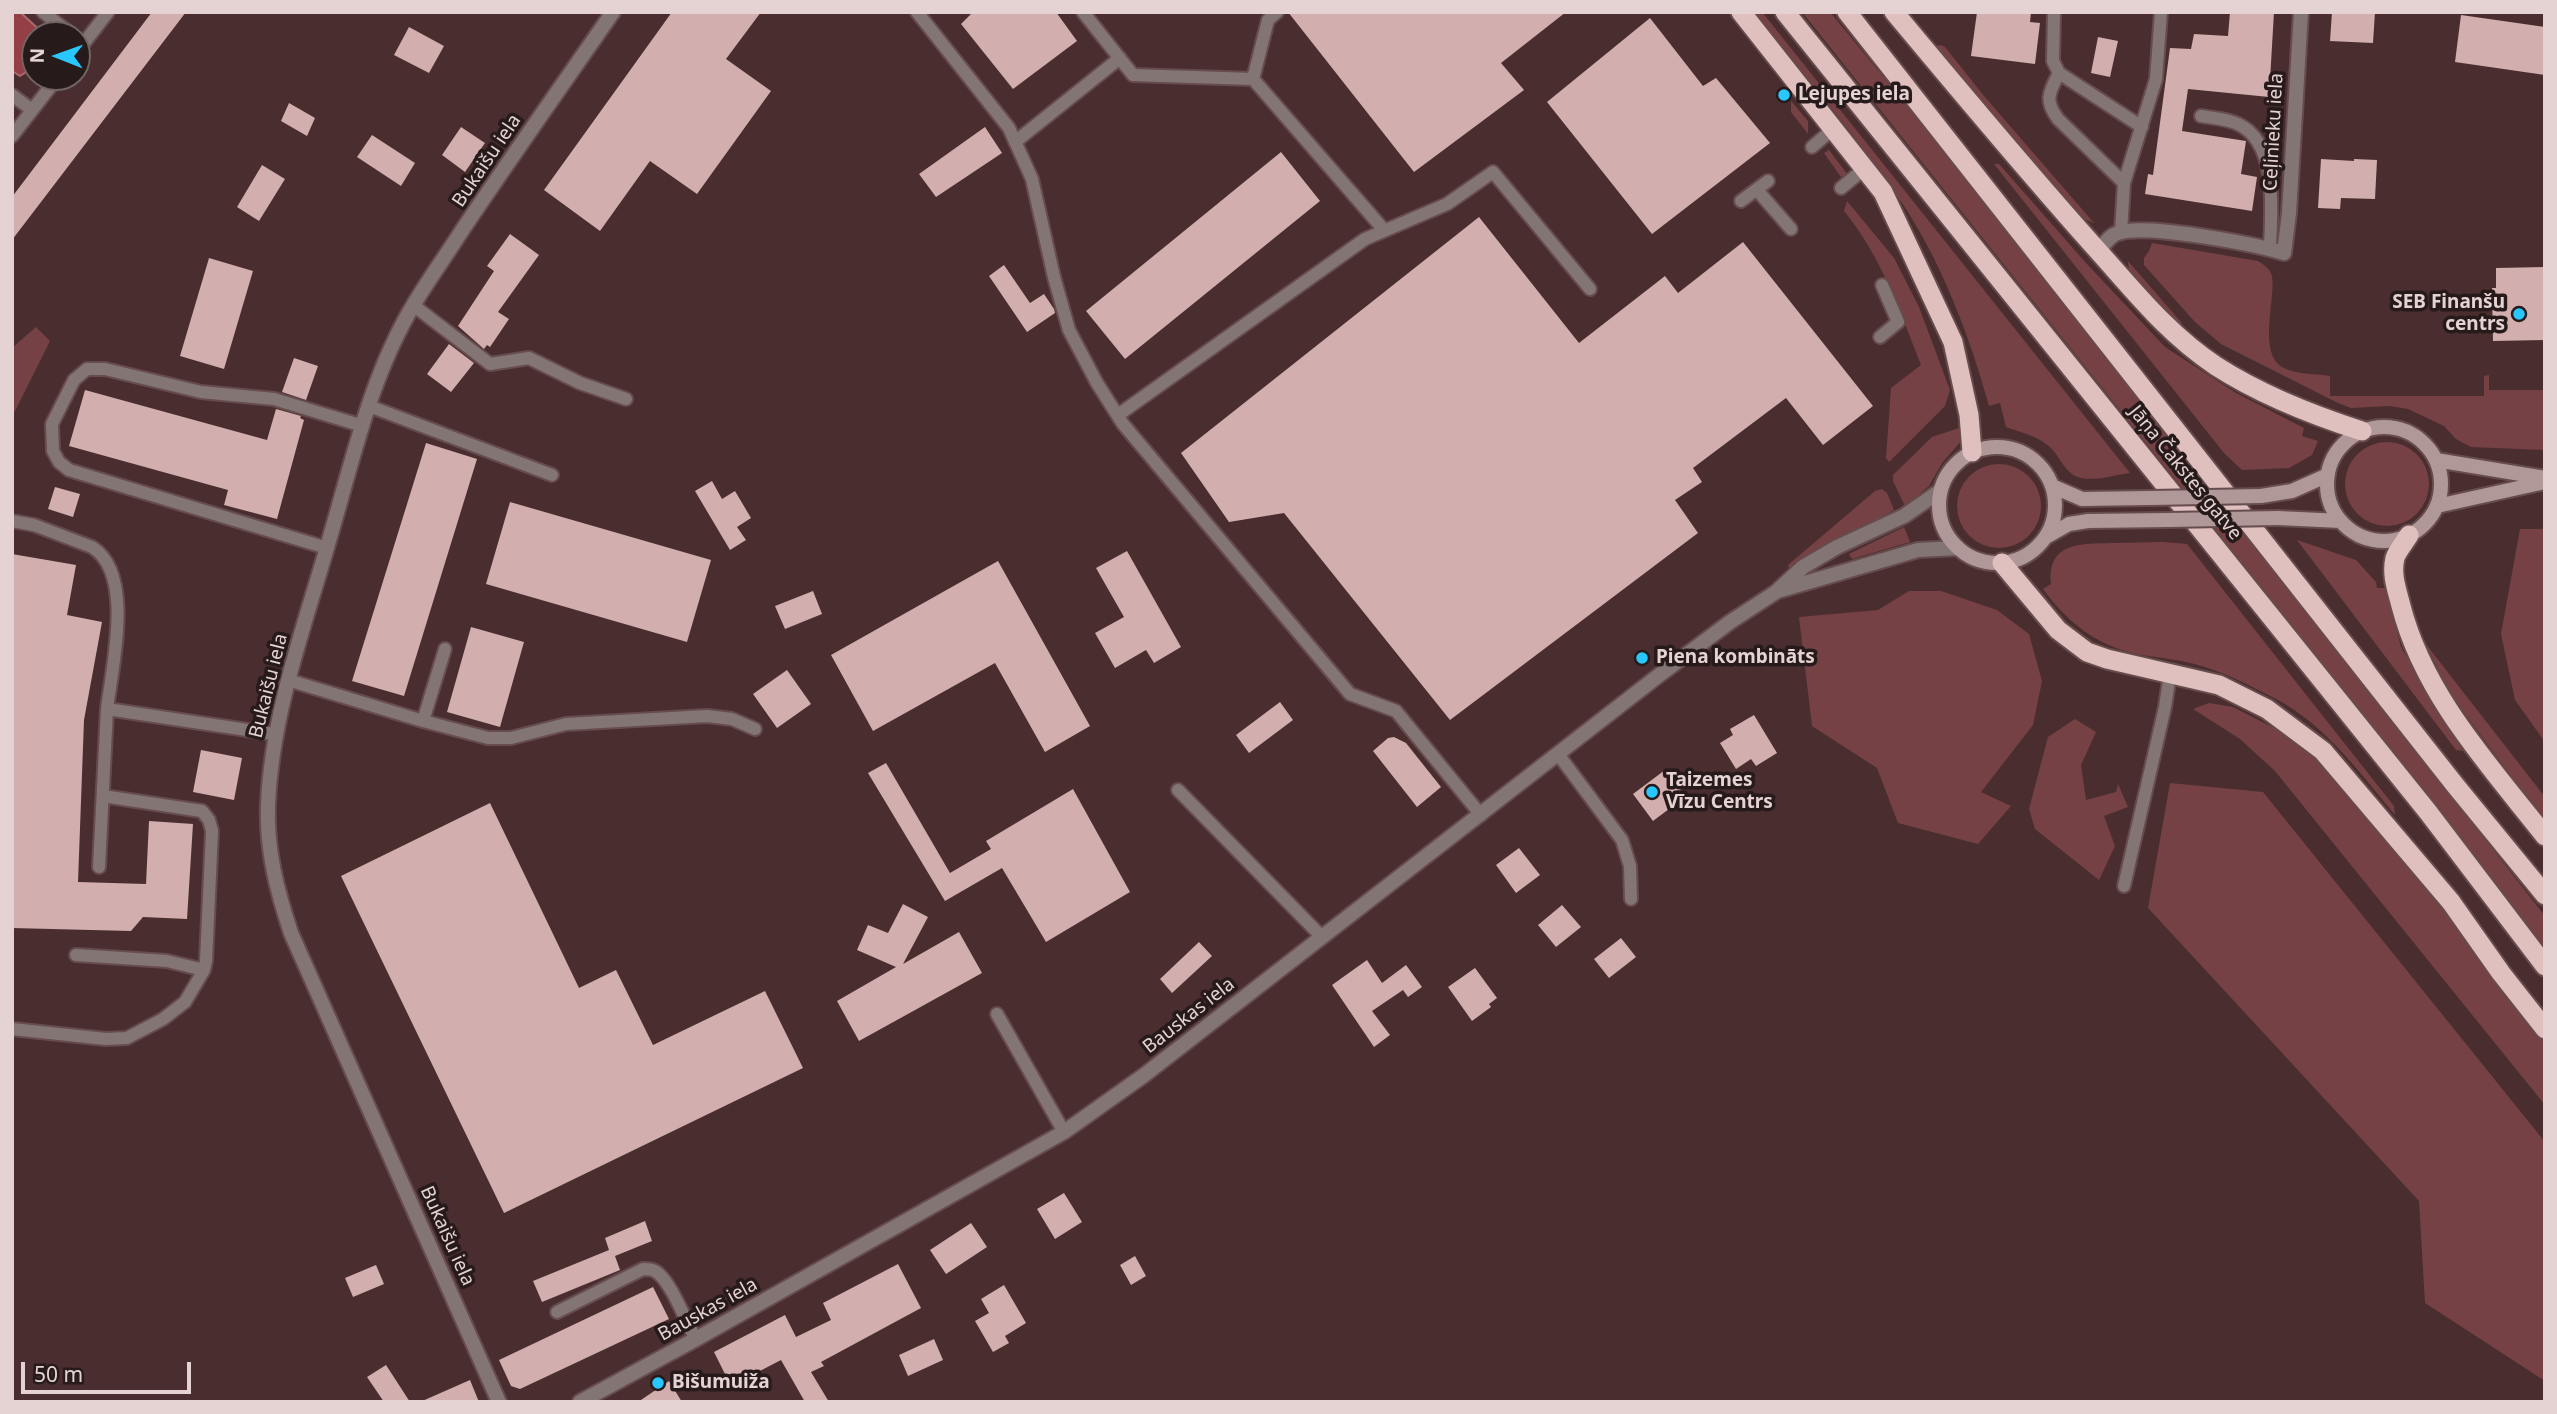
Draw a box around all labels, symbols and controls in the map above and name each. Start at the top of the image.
north arrow [21,21,91,91]
text: N [24,48,50,64]
street label: Ceļinieku iela [2260,73,2288,191]
place label: Lejupes iela [1798,84,1910,106]
marker: Lejupes iela [1776,87,1792,103]
street label: Bukaišu iela [448,110,526,212]
place label: SEB Finanšu centrs [2392,292,2505,336]
marker: SEB Finanšu centrs [2511,306,2527,322]
street label: Jāņa Čakstes gatve [2124,401,2246,545]
street label: Bukaišu iela [245,631,293,741]
place label: Piena kombināts [1656,647,1815,669]
marker: Piena kombināts [1634,650,1650,666]
place label: Taizemes Vīzu Centrs [1666,770,1773,814]
marker: Taizemes Vīzu Centrs [1644,784,1660,800]
street label: Bauskas iela [1139,973,1239,1059]
street label: Bukaišu iela [415,1183,479,1289]
street label: Bauskas iela [654,1273,762,1347]
scale bar [24,1348,194,1392]
text: 50 m [34,1360,83,1388]
place label: Bišumuiža [672,1372,770,1394]
marker: Bišumuiža [650,1375,666,1391]

